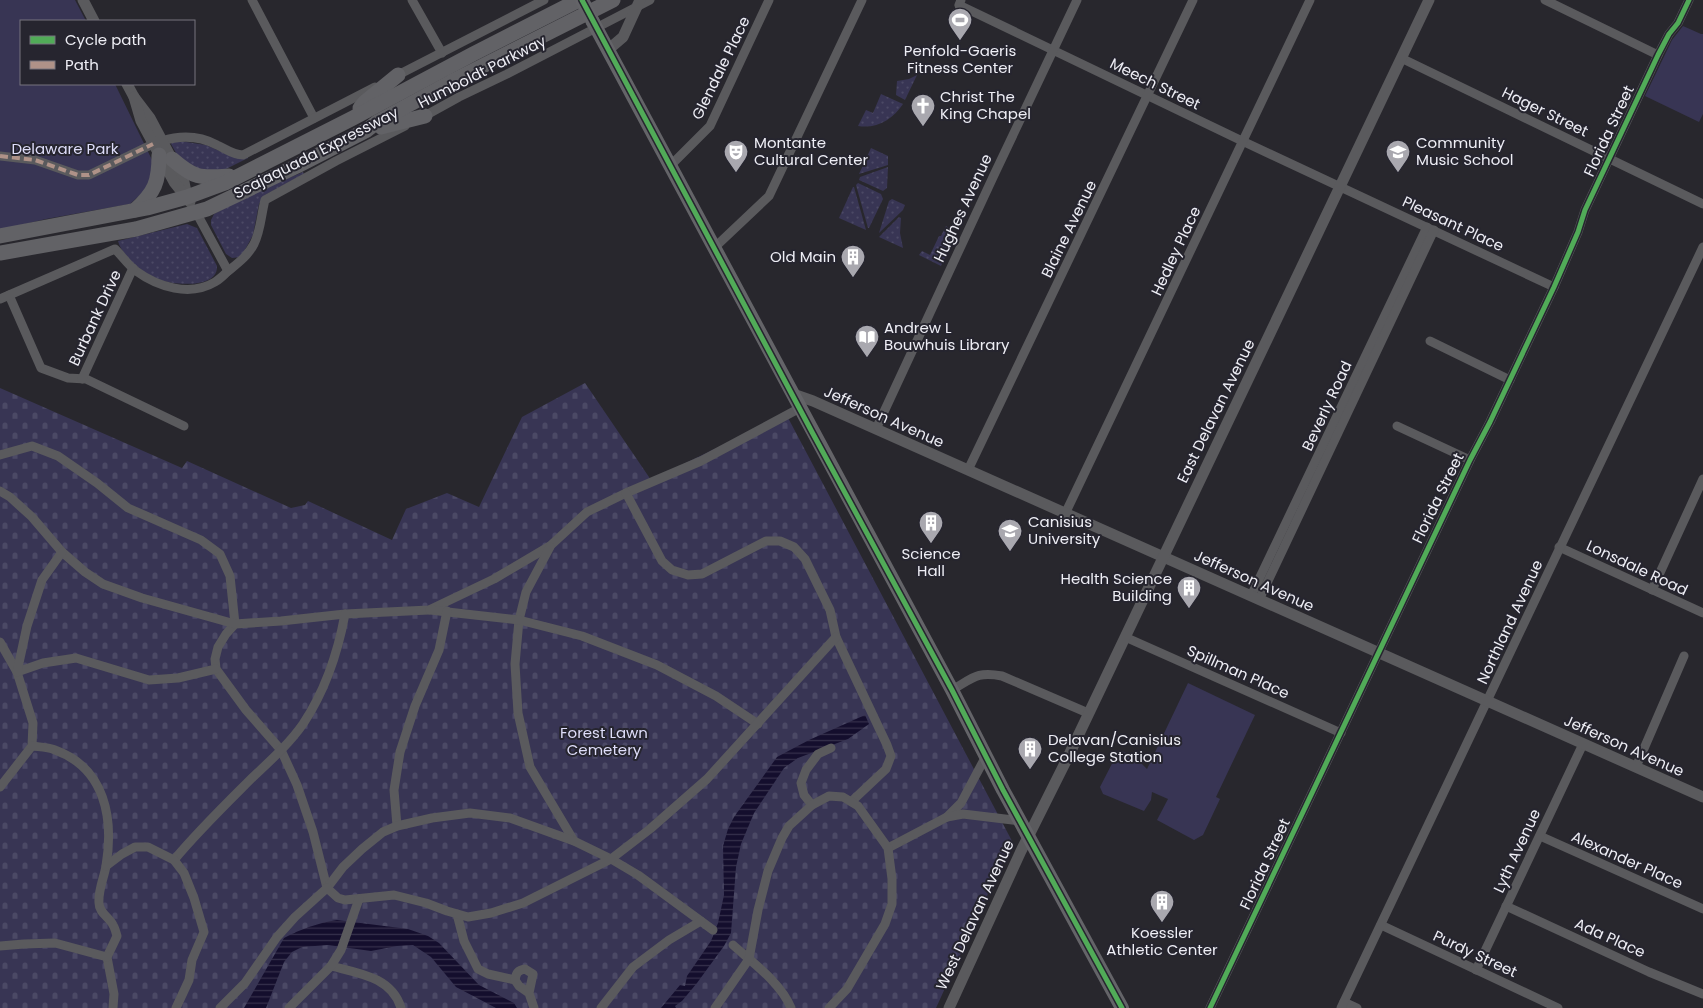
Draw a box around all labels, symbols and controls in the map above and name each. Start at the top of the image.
sports icon: Penfold-Gaeris Fitness Center [947,7,973,41]
street label: Glendale Place [686,13,755,123]
legend [20,20,195,85]
text: Cycle path [65,29,146,50]
street label: Humboldt Parkway [414,30,550,113]
place label: Penfold-Gaeris Fitness Center [904,40,1016,78]
street label: Meech Street [1107,53,1204,115]
text: Path [65,54,99,75]
street label: Hager Street [1499,82,1592,141]
street label: Florida Street [1578,82,1639,180]
place label: Christ The King Chapel [940,86,1031,124]
church icon: Christ The King Chapel [910,93,936,127]
street label: Scajaquada Expressway [230,102,402,203]
place label: Montante Cultural Center [754,132,869,170]
place label: Community Music School [1416,132,1514,170]
park label: Delaware Park [11,138,119,159]
theatre icon: Montante Cultural Center [723,139,749,173]
school or university icon: Community Music School [1385,139,1411,173]
street label: Hughes Avenue [928,150,997,265]
street label: Blaine Avenue [1036,177,1101,281]
street label: Pleasant Place [1399,191,1507,256]
street label: Hedley Place [1146,203,1205,299]
building icon: Old Main [840,244,866,278]
place label: Old Main [770,246,836,267]
street label: Burbank Drive [63,266,126,369]
place label: Andrew L Bouwhuis Library [884,317,1010,355]
library icon: Andrew L Bouwhuis Library [854,324,880,358]
street label: East Delavan Avenue [1172,335,1259,486]
street label: Beverly Road [1297,357,1357,454]
street label: Jefferson Avenue [821,381,948,452]
street label: Florida Street [1407,449,1469,547]
building icon: Science Hall [918,510,944,544]
place label: Canisius University [1028,511,1101,549]
school or university icon: Canisius University [997,518,1023,552]
street label: Lonsdale Road [1583,535,1691,600]
place label: Science Hall [902,543,960,581]
street label: Jefferson Avenue [1191,545,1318,616]
street label: Northland Avenue [1472,556,1548,687]
place label: Health Science Building [1061,568,1172,606]
building icon: Health Science Building [1176,575,1202,609]
street label: Spillman Place [1184,640,1293,704]
street label: Jefferson Avenue [1561,710,1688,781]
park label: Forest Lawn Cemetery [560,722,648,760]
place label: Delavan/Canisius College Station [1048,729,1181,767]
building icon: Delavan/Canisius College Station [1017,736,1043,770]
street label: Lyth Avenue [1488,805,1545,896]
street label: Florida Street [1234,815,1295,913]
street label: Alexander Place [1568,826,1686,894]
street label: West Delavan Avenue [930,836,1019,993]
building icon: Koessler Athletic Center [1149,889,1175,923]
street label: Ada Place [1572,913,1649,962]
place label: Koessler Athletic Center [1106,922,1218,960]
street label: Purdy Street [1430,925,1521,982]

